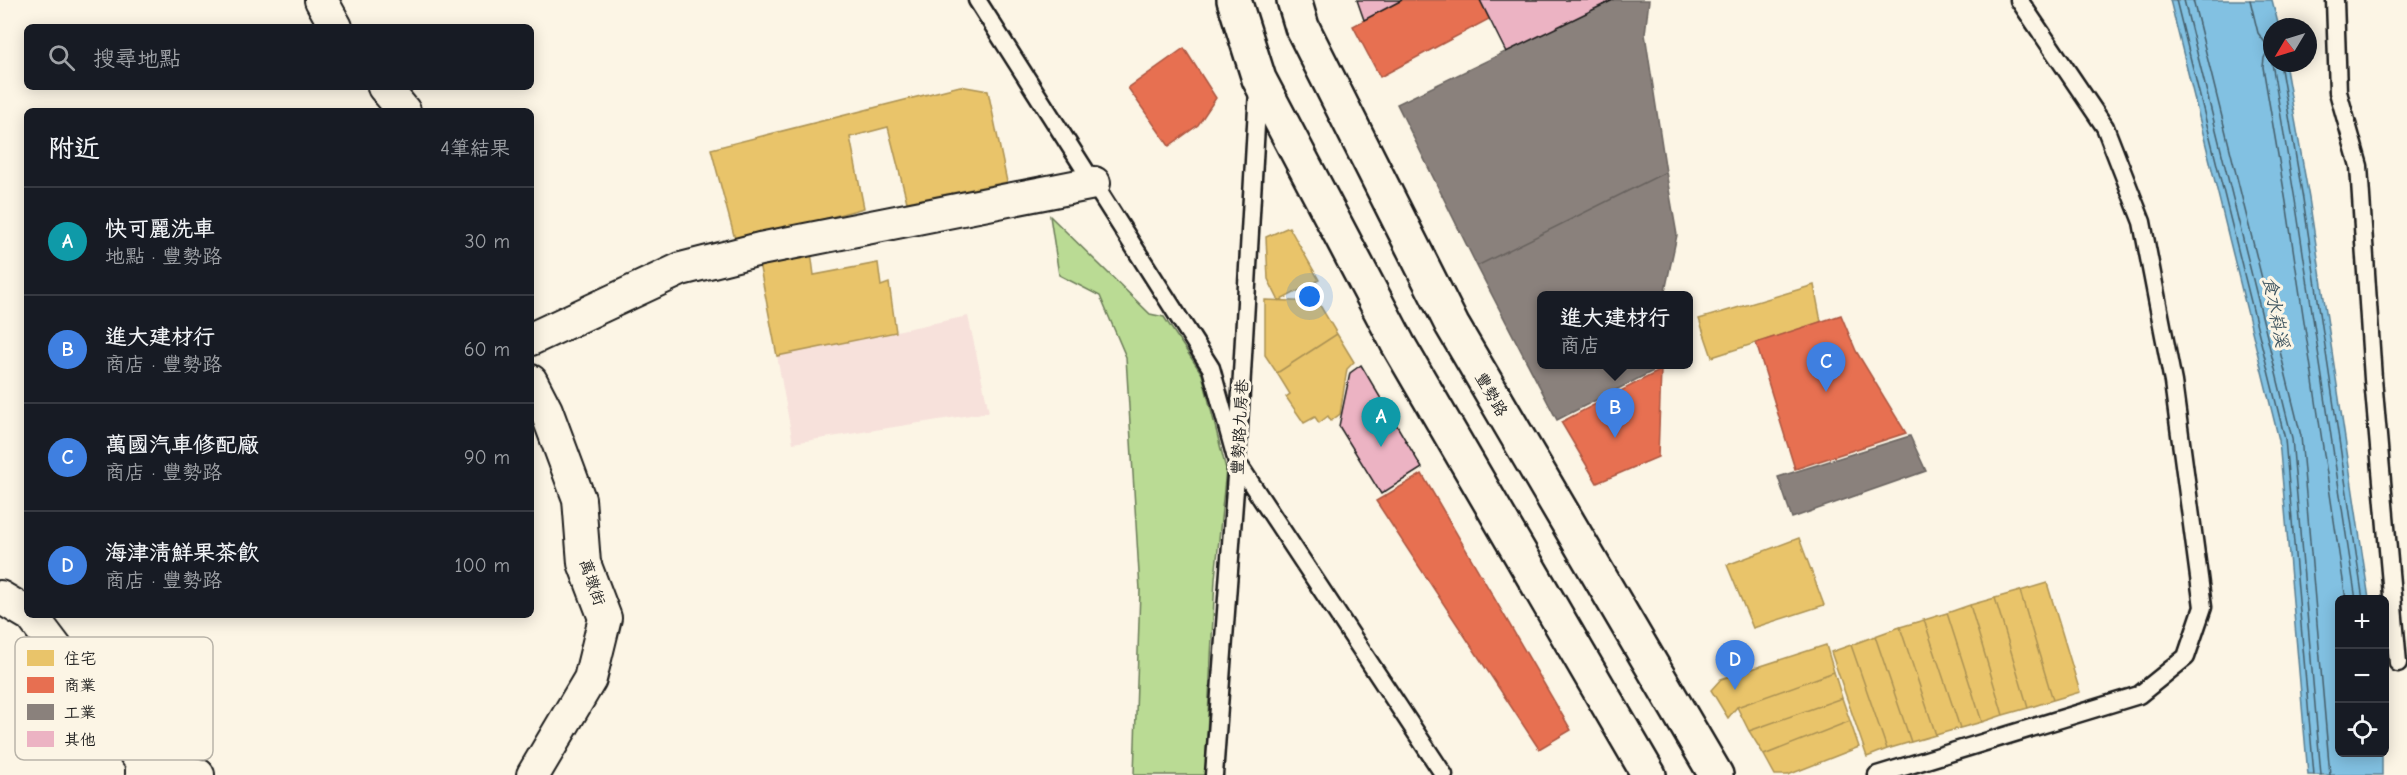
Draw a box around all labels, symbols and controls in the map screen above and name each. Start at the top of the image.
north arrow [2263,18,2317,72]
search box [24,24,534,90]
icon: search [45,41,78,74]
text: 搜尋地點 [93,46,181,72]
text: 附近 [48,134,100,164]
text: 4筆結果 [440,137,510,160]
text: 快可麗洗車 [105,216,215,242]
text: A [62,230,73,253]
text: 30 m [464,230,510,253]
text: 地點 · 豐勢路 [105,245,222,268]
water label: 食水嵙溪 [2258,275,2293,350]
your location [1295,282,1324,311]
popup [1537,291,1693,369]
text: 進大建材行 [1560,305,1670,331]
text: 進大建材行 [105,324,215,350]
text: 商店 [1560,334,1600,357]
text: B [61,338,74,361]
text: 60 m [464,338,510,361]
pin: C [1806,342,1846,392]
text: 商店 · 豐勢路 [105,353,222,376]
street label: 豐勢路 [1471,369,1511,420]
street label: 豐勢路九房巷 [1228,379,1251,475]
pin: B [1596,388,1634,438]
pin: A [1362,398,1400,447]
text: 萬國汽車修配廠 [105,432,259,458]
text: C [61,446,74,469]
text: 90 m [464,446,510,469]
text: 商店 · 豐勢路 [105,461,222,484]
text: 海津清鮮果茶飲 [105,540,259,566]
text: D [61,554,74,577]
text: 100 m [455,554,510,577]
street label: 萬墩街 [576,557,608,608]
text: 商店 · 豐勢路 [105,569,222,592]
map controls [2335,595,2389,757]
button: + [2335,595,2389,649]
legend [15,637,213,760]
pin: D [1716,640,1754,690]
button: − [2335,649,2389,703]
text: 住宅 [64,650,96,668]
text: 商業 [64,677,96,695]
button: locate [2335,703,2389,757]
text: 工業 [64,704,96,722]
text: 其他 [64,731,96,749]

